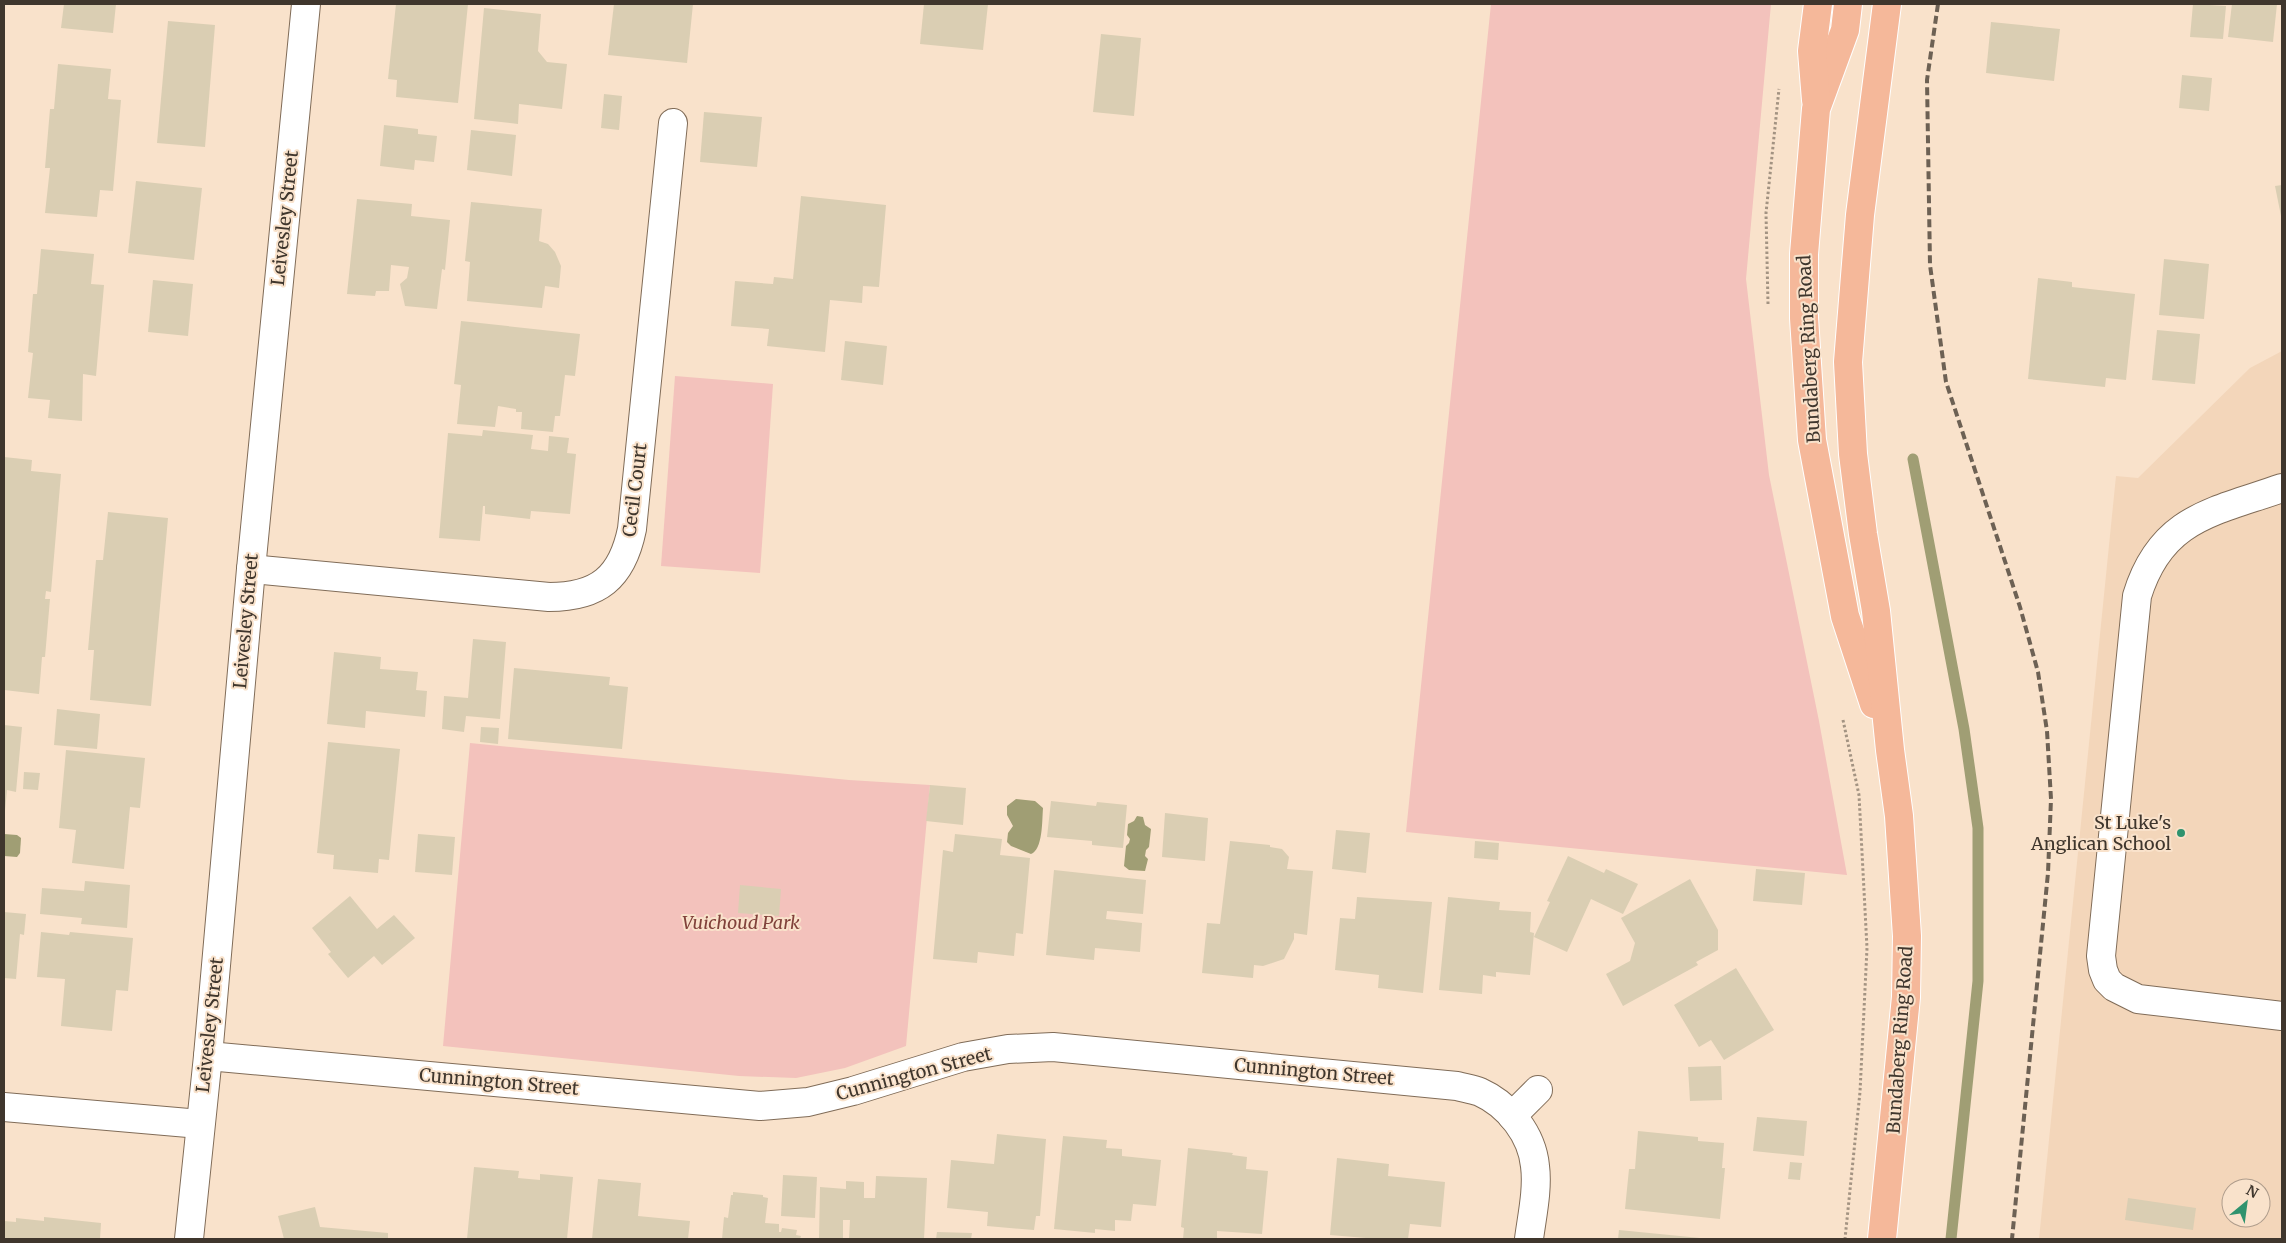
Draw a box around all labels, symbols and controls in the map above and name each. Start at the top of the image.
street label: Leivesley Street [266,149,303,287]
street label: Bundaberg Ring Road [1792,254,1825,444]
street label: Cecil Court [617,442,652,538]
street label: Leivesley Street [228,552,263,690]
place label: St Luke's Anglican School [2030,811,2171,855]
marker: St Luke's Anglican School [2175,827,2187,839]
park label: Vuichoud Park [682,911,800,934]
street label: Bundaberg Ring Road [1881,945,1918,1135]
street label: Leivesley Street [191,956,228,1094]
street label: Cunnington Street [834,1042,994,1105]
street label: Cunnington Street [1233,1053,1395,1090]
street label: Cunnington Street [418,1063,580,1100]
north arrow [2221,1178,2271,1228]
text: N [2243,1181,2262,1202]

